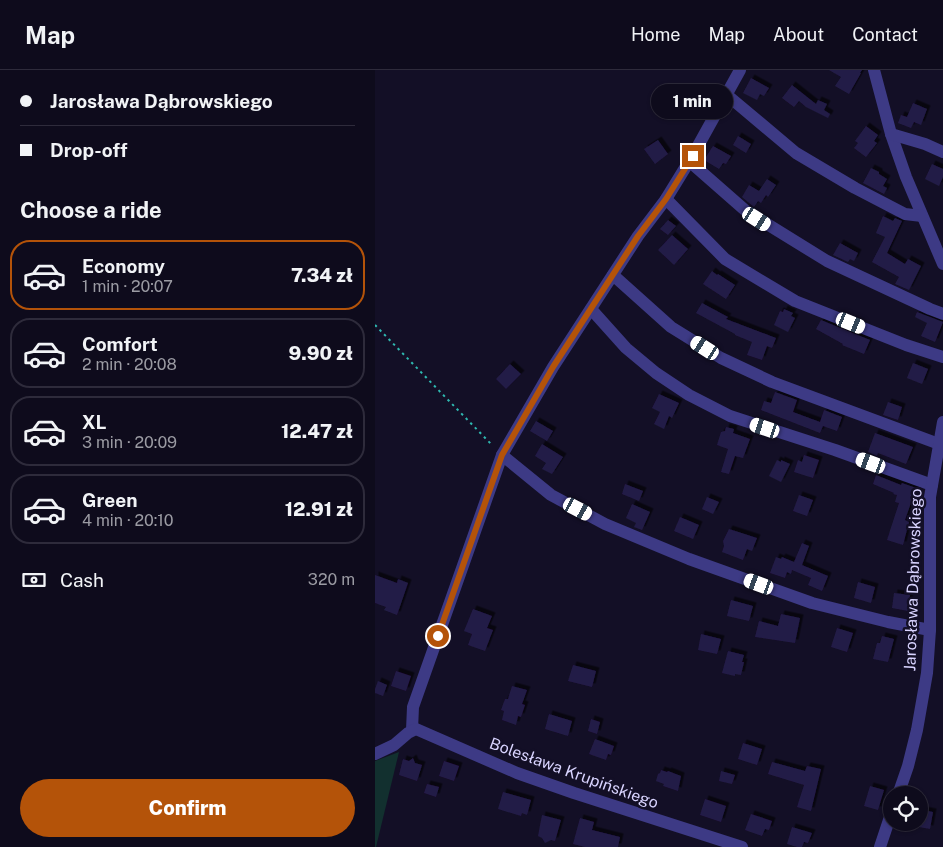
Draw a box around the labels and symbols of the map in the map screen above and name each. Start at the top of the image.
callout: 1 min [652,83,734,118]
route end [682,145,704,167]
car [740,205,773,233]
car [834,310,867,336]
car [688,334,721,362]
car [748,416,781,440]
car [854,451,887,475]
street label: Jarosława Dąbrowskiego [900,488,926,672]
car [561,495,594,523]
car [742,572,775,596]
route start [427,625,449,647]
street label: Bolesława Krupińskiego [487,734,661,812]

